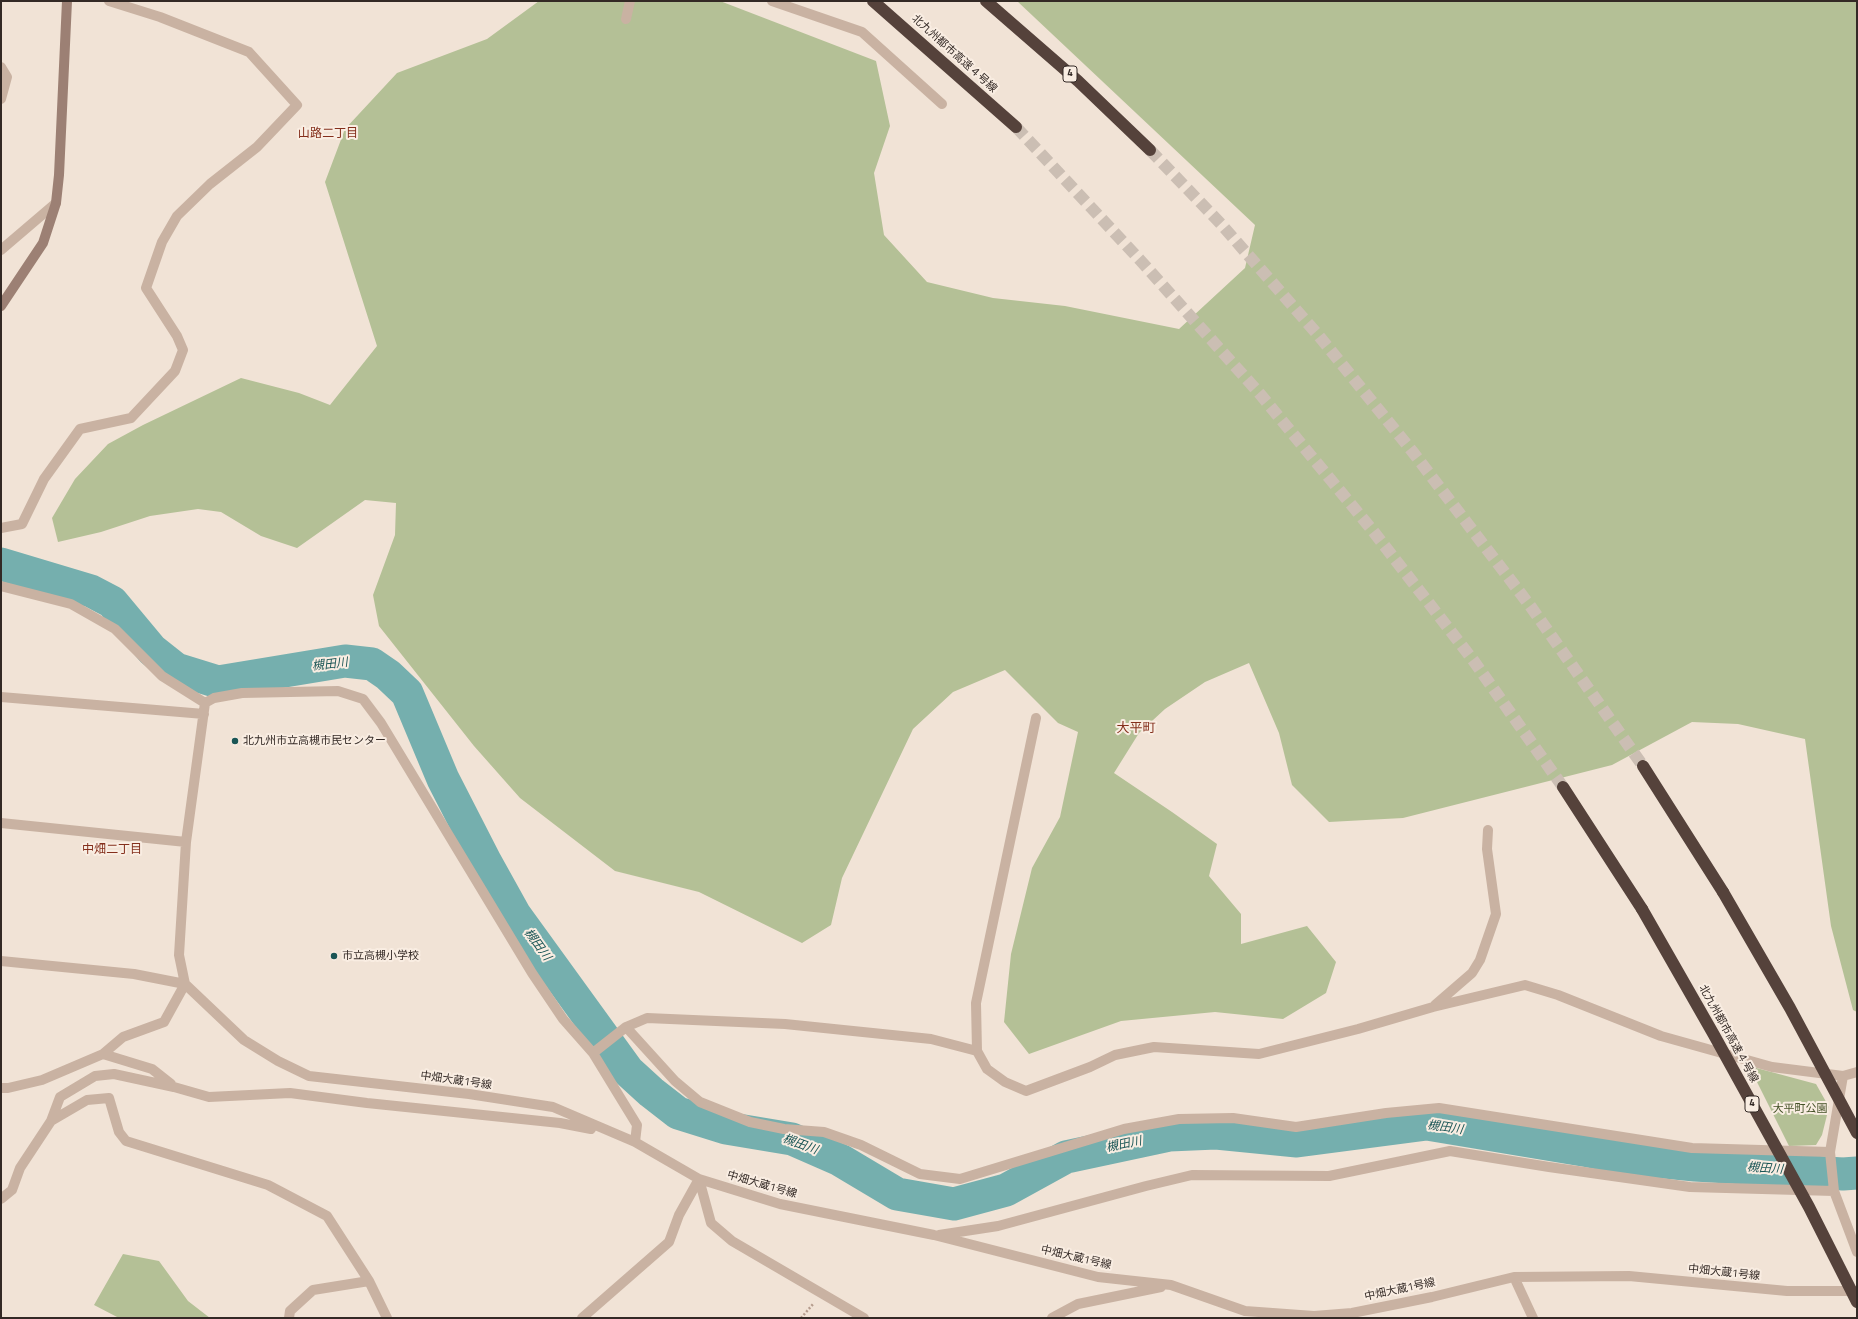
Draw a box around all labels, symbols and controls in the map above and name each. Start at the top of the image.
street label: 北九州都市高速４号線 [909,12,999,96]
road number: 4 [1063,66,1077,82]
district label: 山路二丁目 [298,127,358,141]
water label: 槻田川 [311,656,349,674]
district label: 大平町 [1117,721,1155,737]
place label: 北九州市立高槻市民センター [243,734,386,748]
marker: 北九州市立高槻市民センター [230,736,240,746]
district label: 中畑二丁目 [82,843,142,857]
water label: 槻田川 [521,926,553,964]
place label: 市立高槻小学校 [342,949,419,963]
marker: 市立高槻小学校 [329,951,339,961]
street label: 北九州都市高速４号線 [1696,983,1760,1085]
street label: 中畑大蔵1号線 [419,1069,493,1093]
road number: 4 [1745,1096,1759,1112]
park label: 大平町公園 [1773,1102,1827,1116]
water label: 槻田川 [1426,1118,1464,1138]
water label: 槻田川 [781,1132,819,1158]
water label: 槻田川 [1105,1134,1143,1156]
water label: 槻田川 [1747,1161,1783,1177]
street label: 中畑大蔵1号線 [725,1169,799,1201]
street label: 中畑大蔵1号線 [1039,1243,1113,1273]
street label: 中畑大蔵1号線 [1687,1263,1761,1283]
street label: 中畑大蔵1号線 [1363,1276,1437,1304]

